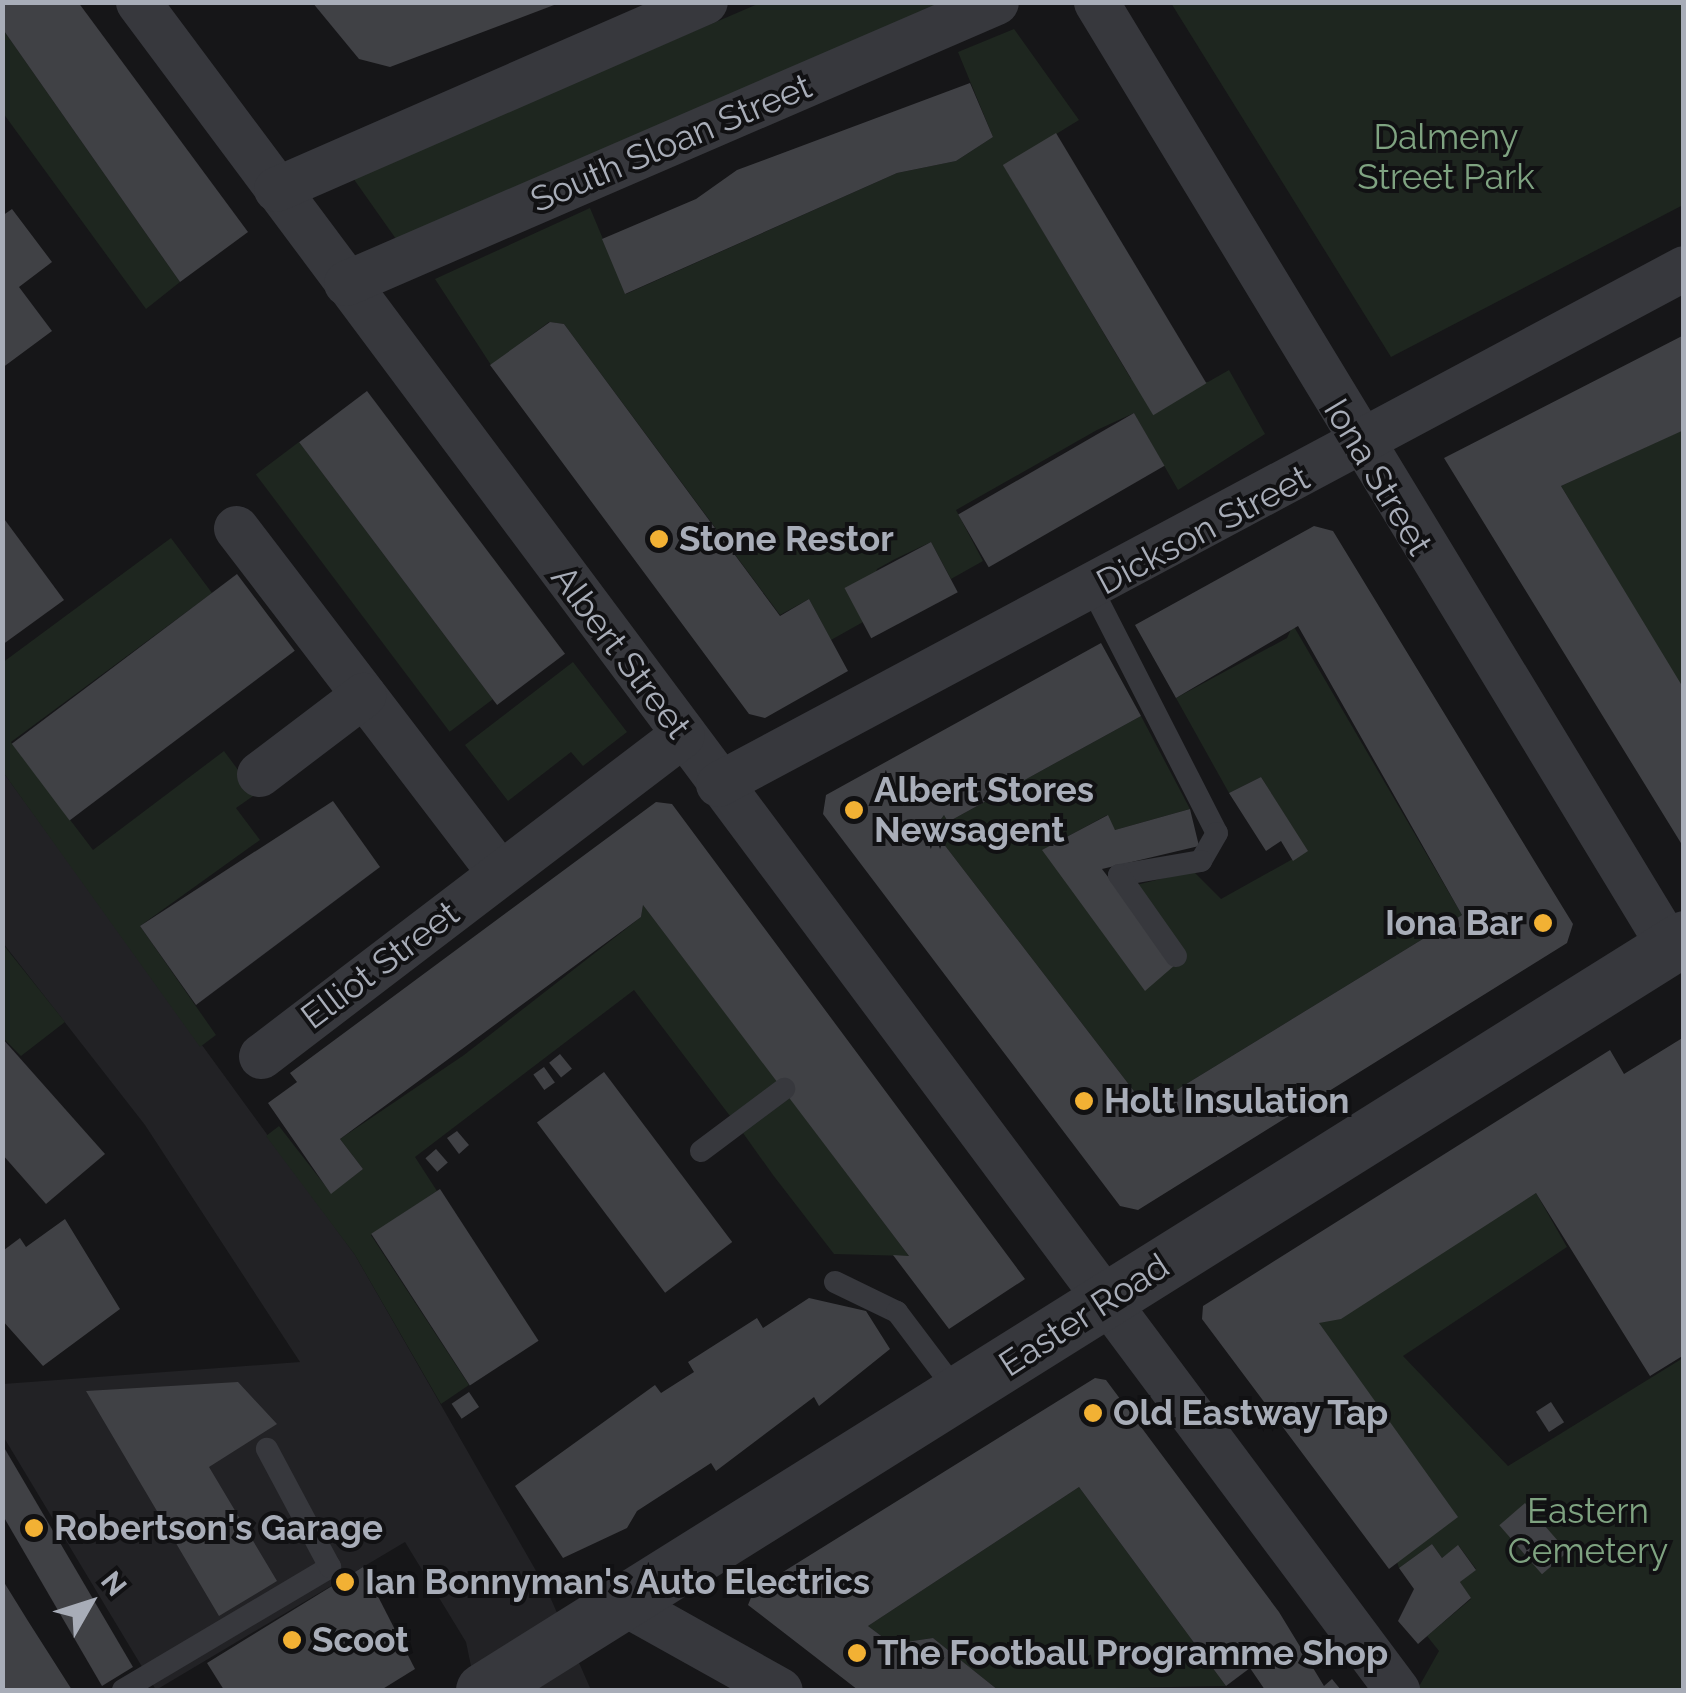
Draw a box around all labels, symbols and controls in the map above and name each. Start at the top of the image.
street label: South Sloan Street [524,65,818,221]
park label: Dalmeny Street Park [1357,116,1535,198]
street label: Iona Street [1315,391,1441,563]
street label: Dickson Street [1090,456,1316,604]
place label: Stone Restor [679,518,894,560]
marker: Stone Restor [648,528,670,550]
street label: Albert Street [542,557,700,747]
place label: Albert Stores Newsagent [874,769,1094,851]
marker: Albert Stores Newsagent [843,799,865,821]
street label: Elliot Street [293,892,467,1038]
place label: Iona Bar [1385,902,1523,944]
marker: Iona Bar [1532,912,1554,934]
place label: Holt Insulation [1104,1080,1349,1122]
marker: Holt Insulation [1073,1090,1095,1112]
street label: Easter Road [991,1244,1177,1386]
place label: Old Eastway Tap [1113,1392,1390,1434]
marker: Old Eastway Tap [1082,1402,1104,1424]
park label: Eastern Cemetery [1508,1490,1668,1572]
place label: Robertson's Garage [54,1507,383,1549]
marker: Robertson's Garage [23,1517,45,1539]
north arrow [40,1553,140,1653]
place label: Ian Bonnyman's Auto Electrics [365,1561,871,1603]
text: N [94,1565,133,1602]
marker: Ian Bonnyman's Auto Electrics [334,1571,356,1593]
place label: Scoot [312,1619,409,1661]
marker: Scoot [281,1629,303,1651]
place label: The Football Programme Shop [877,1632,1389,1674]
marker: The Football Programme Shop [846,1642,868,1664]

